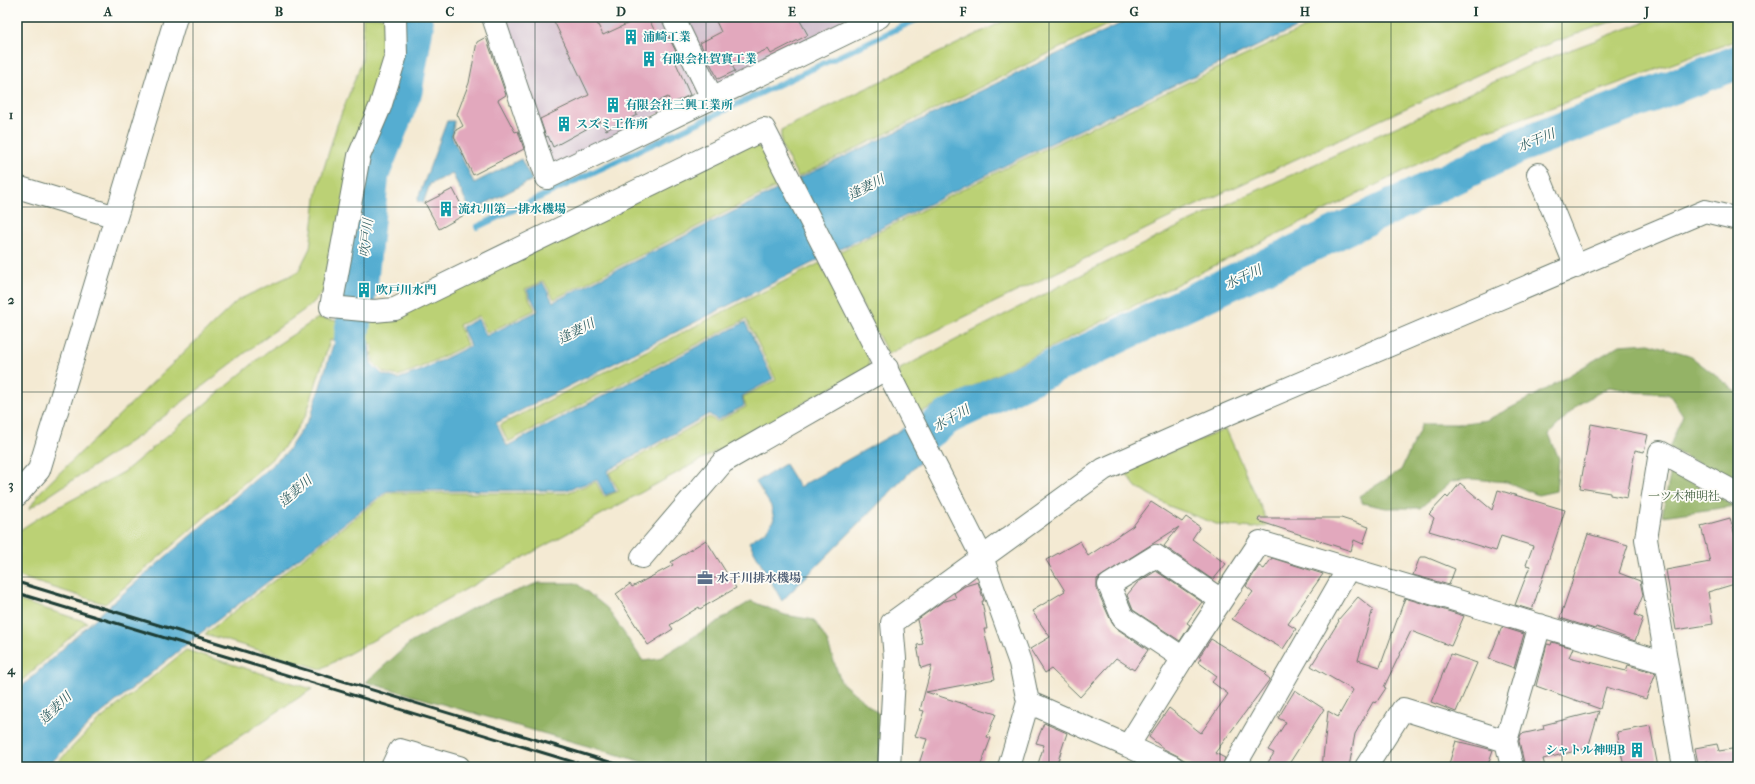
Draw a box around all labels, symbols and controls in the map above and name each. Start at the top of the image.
text: A [103,4,113,19]
text: B [275,4,284,19]
text: C [446,4,455,19]
text: D [616,4,626,19]
text: E [788,4,796,19]
text: F [959,4,967,19]
text: G [1129,4,1139,19]
text: H [1300,4,1311,19]
text: I [1473,4,1479,19]
text: J [1643,4,1650,20]
building icon: 浦崎工業 [622,28,640,46]
place label: 浦崎工業 [643,30,691,44]
building icon: 有限会社賀實工業 [640,50,658,68]
place label: 有限会社賀實工業 [661,52,757,66]
building icon: 有限会社三興工業所 [604,96,622,114]
place label: 有限会社三興工業所 [625,98,733,112]
text: 1 [9,107,14,122]
building icon: スズミ工作所 [555,115,573,133]
place label: スズミ工作所 [576,117,648,131]
water label: 水干川 [1515,125,1559,154]
water label: 逢妻川 [845,171,889,203]
building icon: 流れ川第一排水機場 [437,200,455,218]
place label: 流れ川第一排水機場 [458,202,566,216]
water label: 吹戸川 [357,216,376,258]
water label: 水干川 [1222,261,1266,292]
building icon: 吹戸川水門 [355,281,373,299]
place label: 吹戸川水門 [376,283,436,297]
text: 2 [8,292,15,307]
water label: 逢妻川 [555,315,599,347]
water label: 水干川 [930,401,973,434]
water label: 逢妻川 [275,471,316,509]
text: 3 [8,477,14,493]
park label: 一ツ木神明社 [1648,489,1720,503]
office icon: 水干川排水機場 [696,569,714,587]
place label: 水干川排水機場 [717,571,801,585]
text: 4 [6,662,16,678]
water label: 逢妻川 [36,688,76,727]
building icon: シャトル神明B [1628,741,1646,759]
place label: シャトル神明B [1545,743,1625,757]

